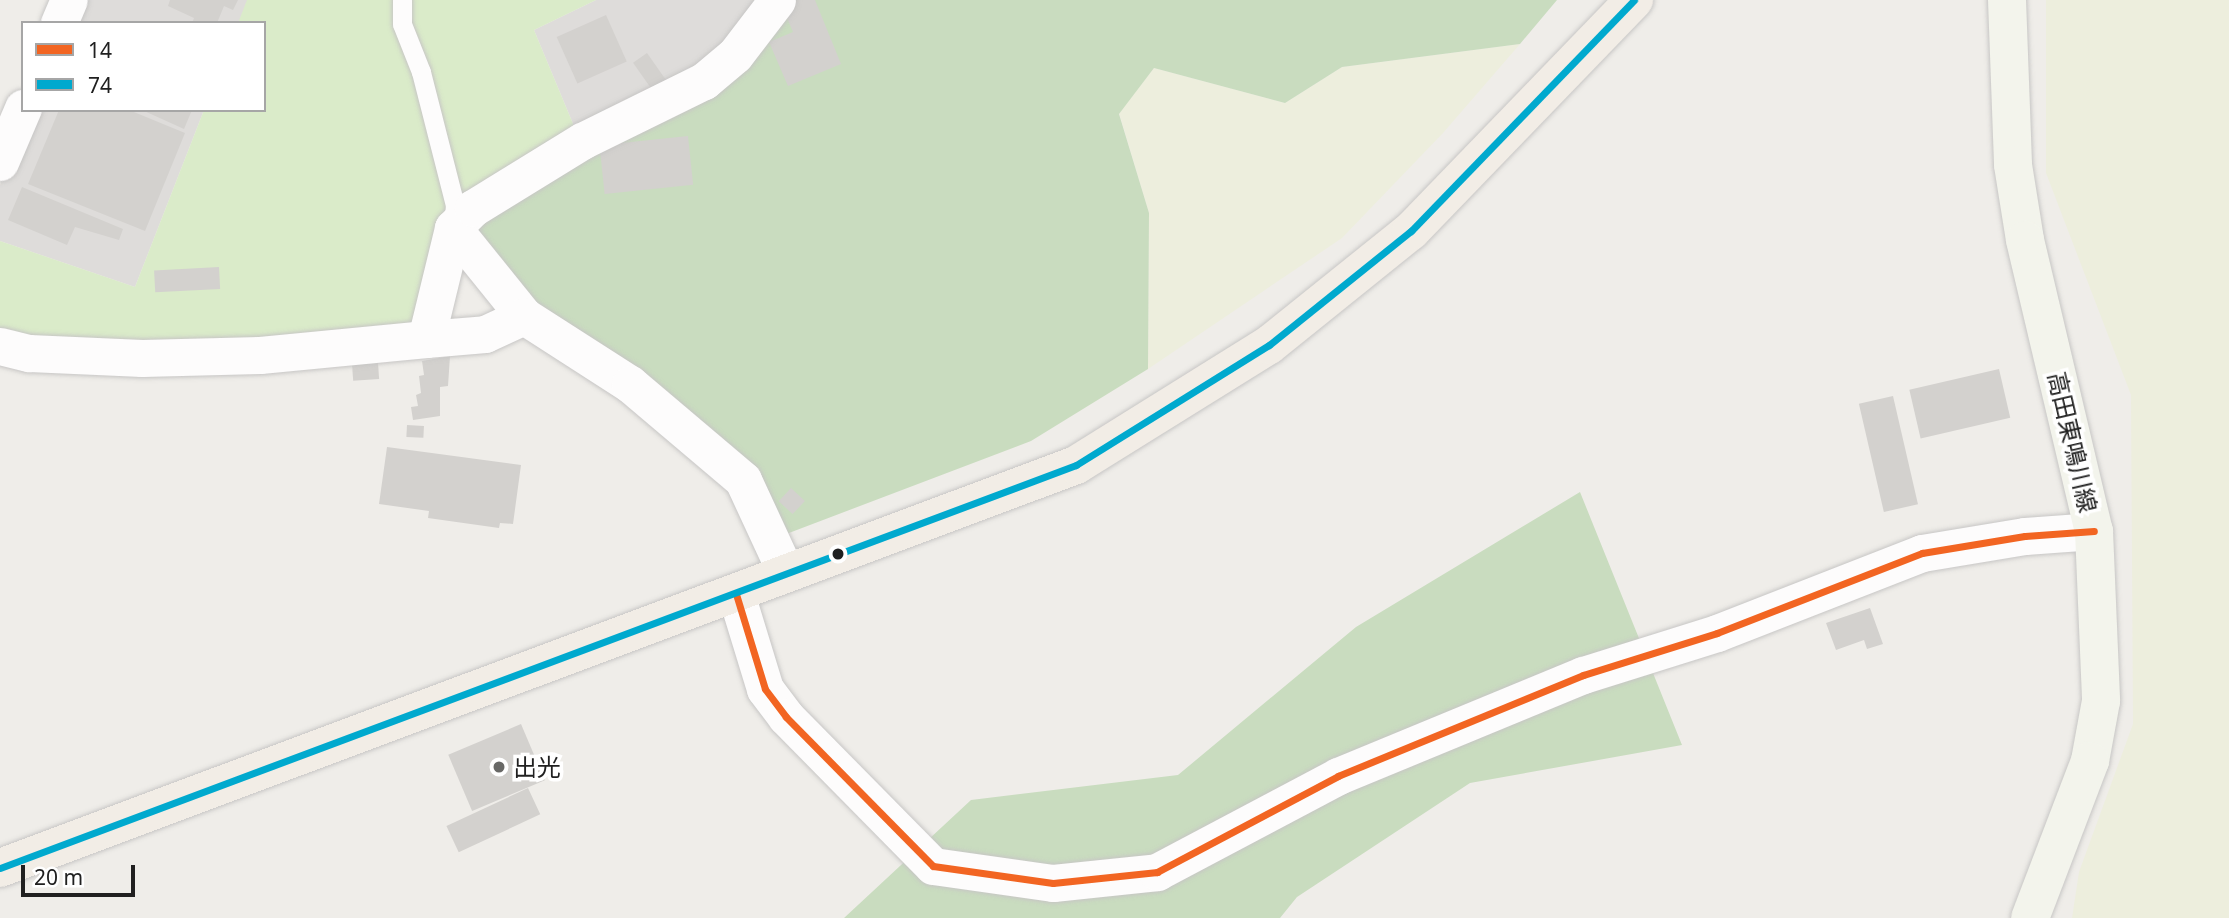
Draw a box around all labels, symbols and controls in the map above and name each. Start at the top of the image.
legend [21,21,266,112]
text: 14 [88,36,112,64]
text: 74 [88,71,112,99]
street label: 高田東鳴川線 [2043,369,2103,515]
unlabelled marker [831,547,845,561]
place label: 出光 [513,753,561,781]
marker: 出光 [491,759,507,775]
scale bar [24,852,138,896]
text: 20 m [34,863,83,891]

